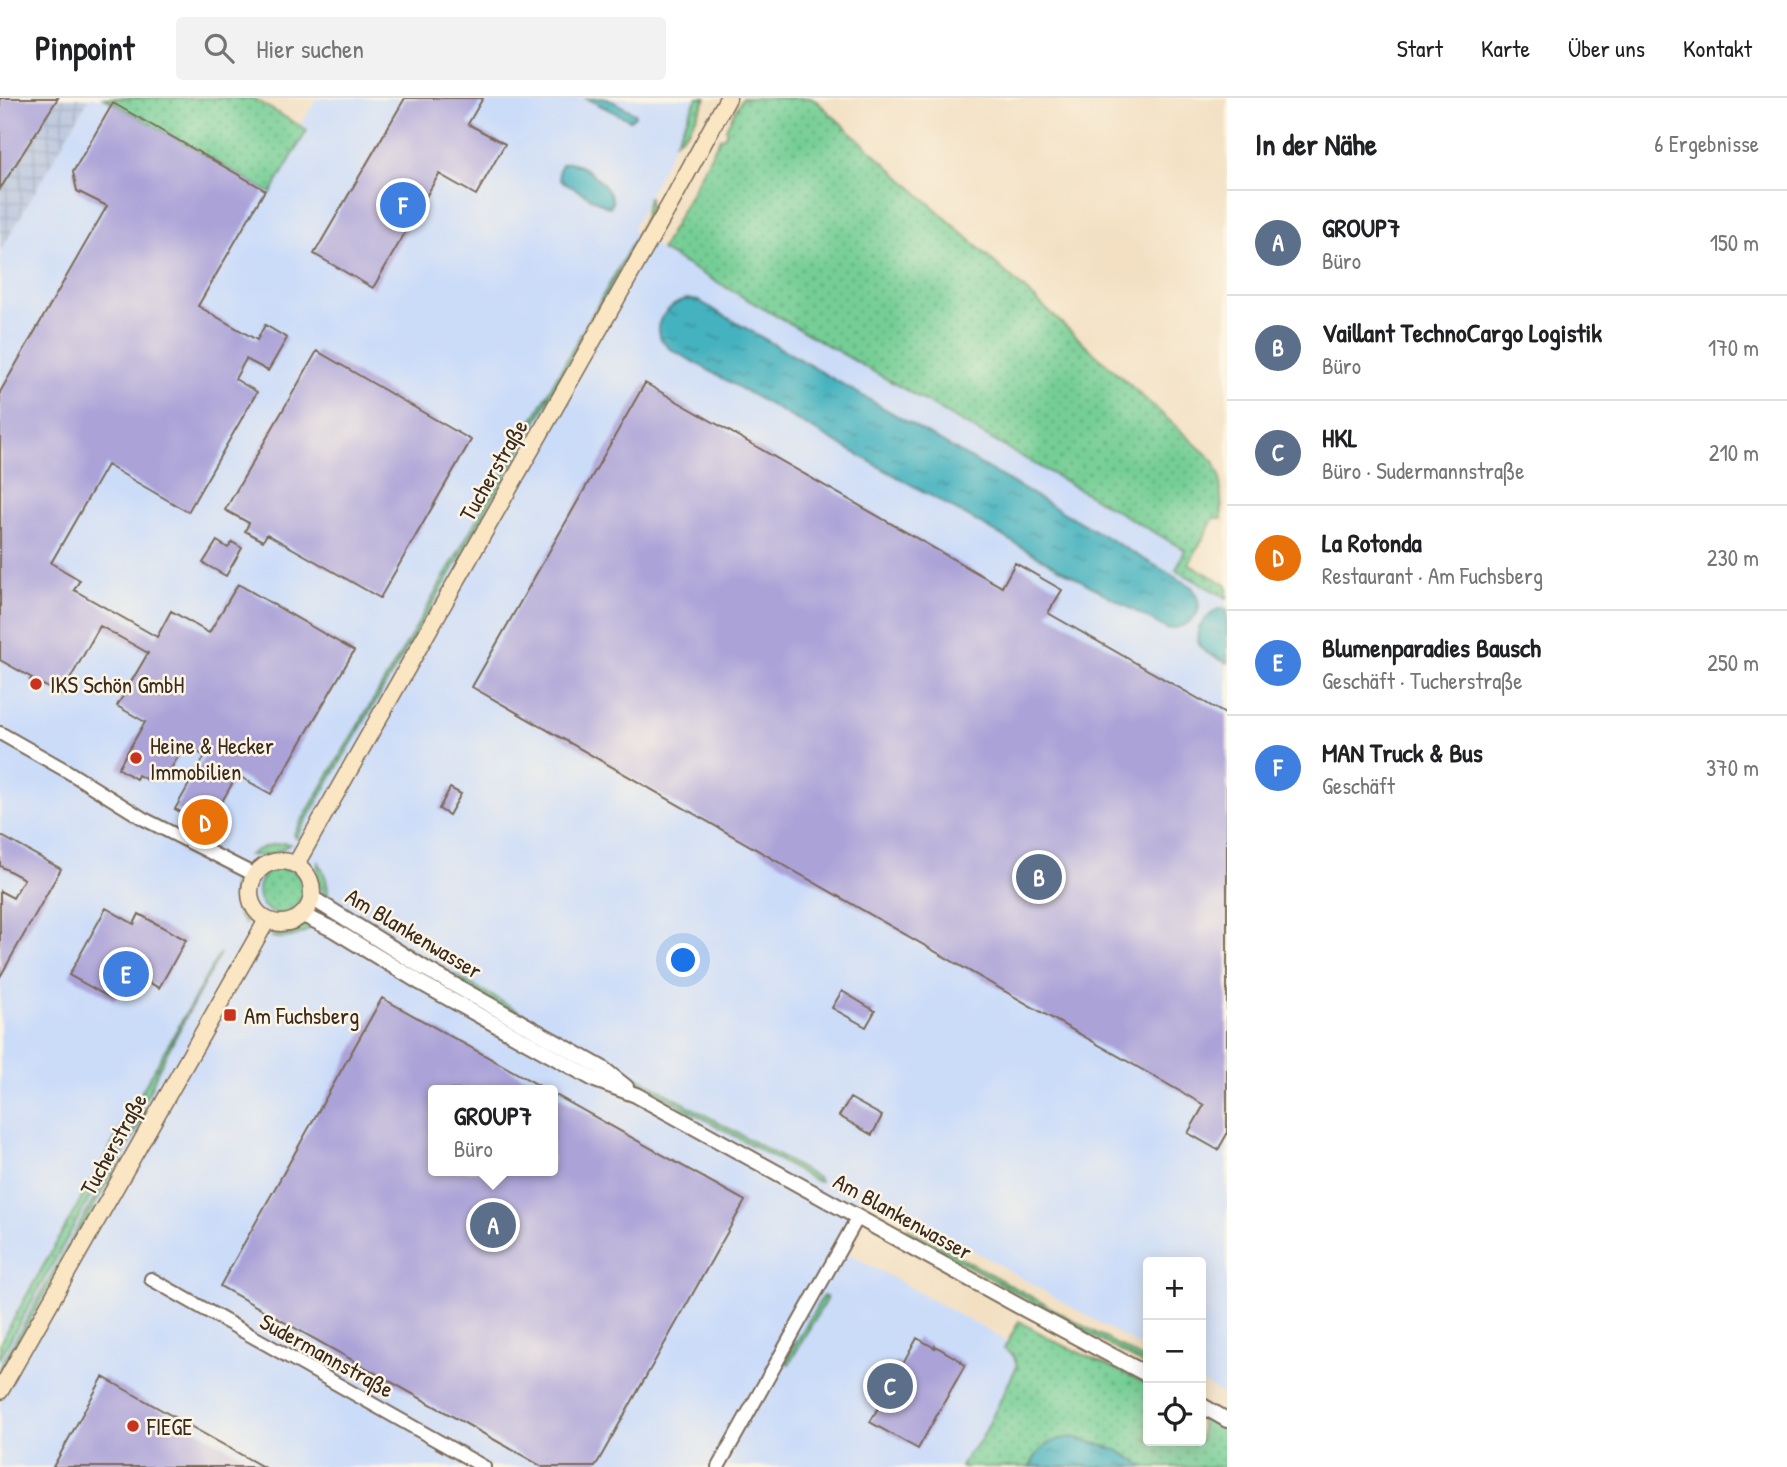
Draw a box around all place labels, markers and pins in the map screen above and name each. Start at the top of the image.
pin: F [380,179,426,231]
place label: IKS Schön GmbH [50,669,184,700]
marker: IKS Schön GmbH [28,676,44,692]
place label: Heine & Hecker Immobilien [150,730,274,787]
marker: Heine & Hecker Immobilien [128,750,144,766]
pin: D [182,796,228,848]
pin: B [1016,851,1062,903]
pin: E [103,948,149,1000]
place label: Am Fuchsberg [244,1000,359,1031]
marker: Am Fuchsberg [222,1007,238,1023]
pin: A [470,1199,516,1251]
pin: C [867,1360,913,1412]
place label: FIEGE [146,1411,192,1442]
marker: FIEGE [125,1418,141,1434]

